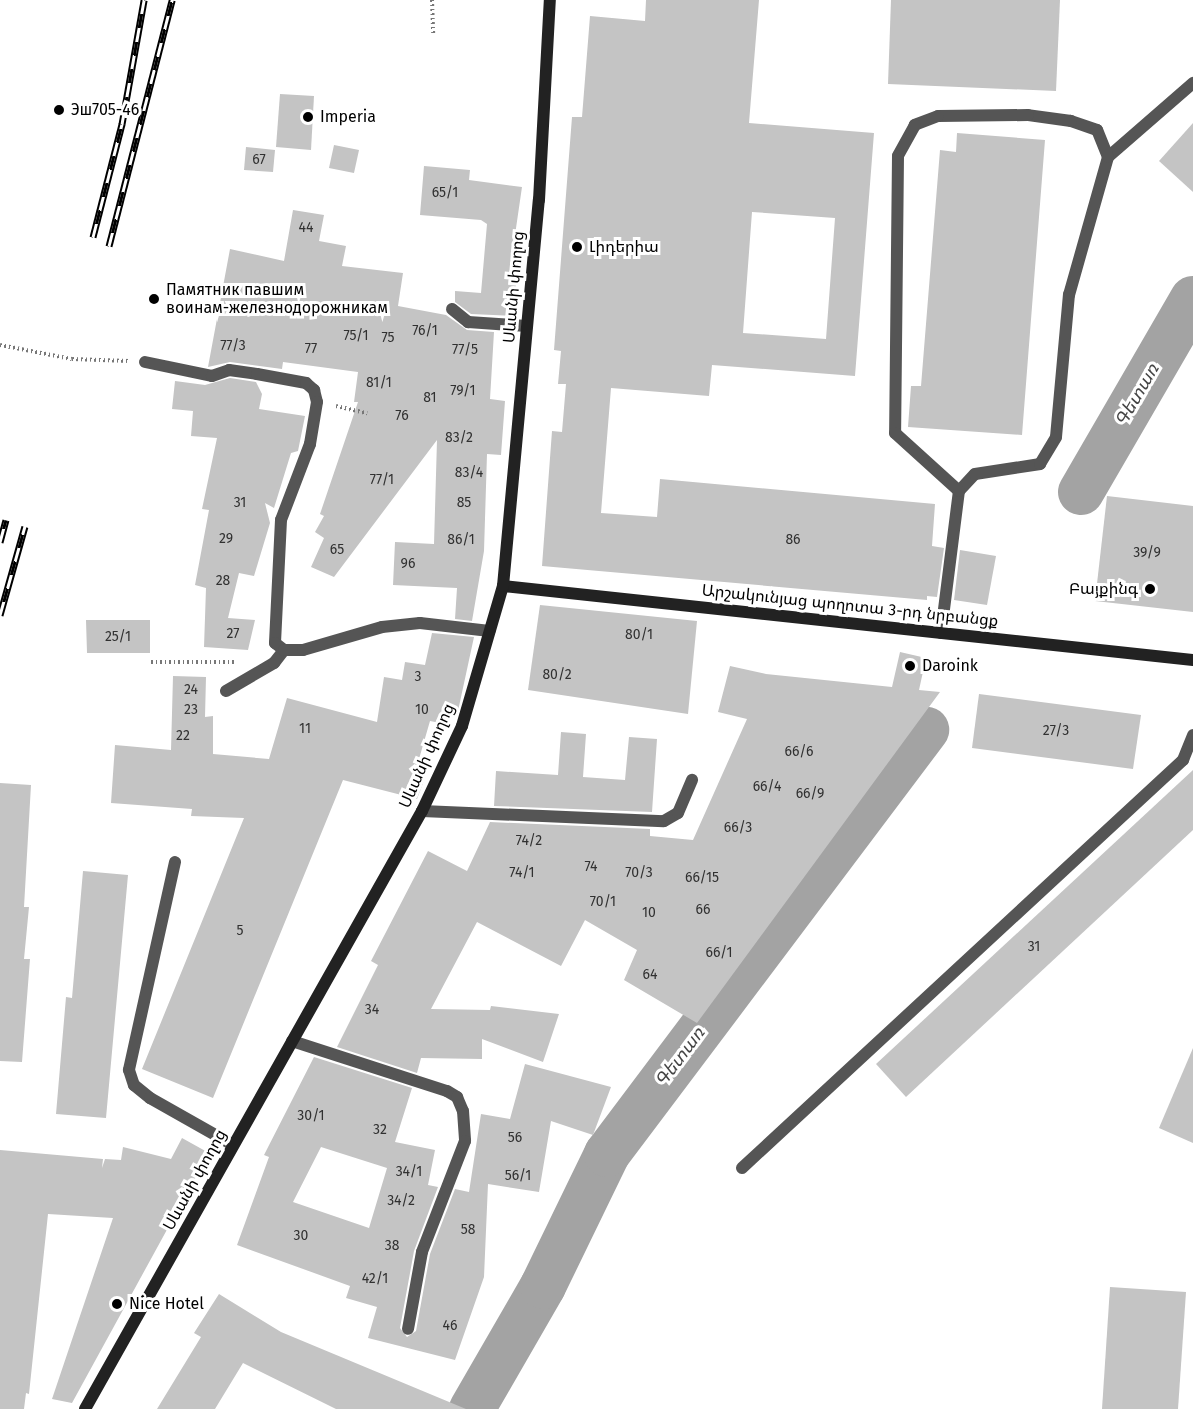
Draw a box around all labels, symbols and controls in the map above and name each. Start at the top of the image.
place label: Эш705-46 [71,100,139,120]
marker: Эш705-46 [52,103,66,117]
place label: Imperia [320,107,376,127]
marker: Imperia [301,110,315,124]
house number: 67 [252,152,266,168]
house number: 65/1 [432,185,458,201]
house number: 44 [299,220,313,236]
street label: Սևանի փողոց [500,230,528,344]
place label: Լիդերիա [589,237,659,257]
marker: Լիդերիա [570,240,584,254]
place label: Памятник павшим воинам-железнодорожникам [166,280,388,318]
marker: Памятник павшим воинам-железнодорожникам [147,292,161,306]
house number: 76/1 [412,323,438,339]
house number: 75/1 [343,328,369,344]
house number: 75 [381,330,395,346]
house number: 77/3 [220,338,246,354]
house number: 77 [305,341,317,357]
house number: 77/5 [452,342,478,358]
water label: Գետառ [1110,360,1164,430]
house number: 81/1 [366,375,392,391]
house number: 79/1 [450,383,476,399]
house number: 81 [423,390,437,406]
house number: 76 [395,408,409,424]
house number: 83/2 [445,430,473,446]
house number: 83/4 [455,465,483,481]
house number: 77/1 [370,472,394,488]
house number: 31 [234,495,246,511]
house number: 85 [457,495,471,511]
house number: 29 [219,531,233,547]
house number: 86/1 [447,532,475,548]
house number: 86 [785,532,801,548]
house number: 65 [330,542,344,558]
house number: 39/9 [1133,545,1161,561]
house number: 96 [401,556,415,572]
house number: 28 [216,573,230,589]
place label: Բայքինգ [1069,579,1138,599]
street label: Արշակունյաց պողոտա 3-րդ նրբանցք [701,581,999,631]
marker: Բայքինգ [1143,582,1157,596]
house number: 27 [226,626,240,642]
house number: 80/1 [625,627,653,643]
house number: 25/1 [105,629,131,645]
place label: Daroink [922,656,978,676]
marker: Daroink [903,659,917,673]
house number: 80/2 [542,667,572,683]
house number: 3 [415,669,421,685]
house number: 24 [184,682,198,698]
street label: Սևանի փողոց [395,701,459,811]
house number: 23 [184,702,198,718]
house number: 10 [415,702,429,718]
house number: 11 [299,721,311,737]
house number: 27/3 [1043,723,1069,739]
house number: 22 [176,728,190,744]
house number: 66/6 [785,744,813,760]
house number: 66/4 [753,779,781,795]
house number: 66/9 [796,786,824,802]
house number: 66/3 [724,820,752,836]
house number: 74/2 [516,833,542,849]
house number: 74 [584,859,598,875]
house number: 74/1 [509,865,535,881]
house number: 70/3 [625,865,653,881]
house number: 66/15 [685,870,719,886]
house number: 70/1 [590,894,616,910]
house number: 66 [696,902,710,918]
house number: 10 [642,905,656,921]
house number: 5 [236,923,244,939]
house number: 31 [1028,939,1040,955]
house number: 66/1 [705,945,733,961]
house number: 64 [643,967,657,983]
house number: 34 [365,1002,379,1018]
water label: Գետառ [651,1023,709,1091]
house number: 30/1 [297,1108,325,1124]
house number: 32 [373,1122,387,1138]
street label: Սևանի փողոց [159,1126,231,1234]
house number: 56 [508,1130,522,1146]
house number: 34/1 [396,1164,422,1180]
house number: 56/1 [505,1168,531,1184]
house number: 34/2 [387,1193,415,1209]
house number: 58 [461,1222,475,1238]
house number: 30 [294,1228,308,1244]
house number: 38 [385,1238,399,1254]
house number: 42/1 [362,1271,388,1287]
place label: Nice Hotel [129,1294,204,1314]
marker: Nice Hotel [110,1297,124,1311]
house number: 46 [443,1318,457,1334]

